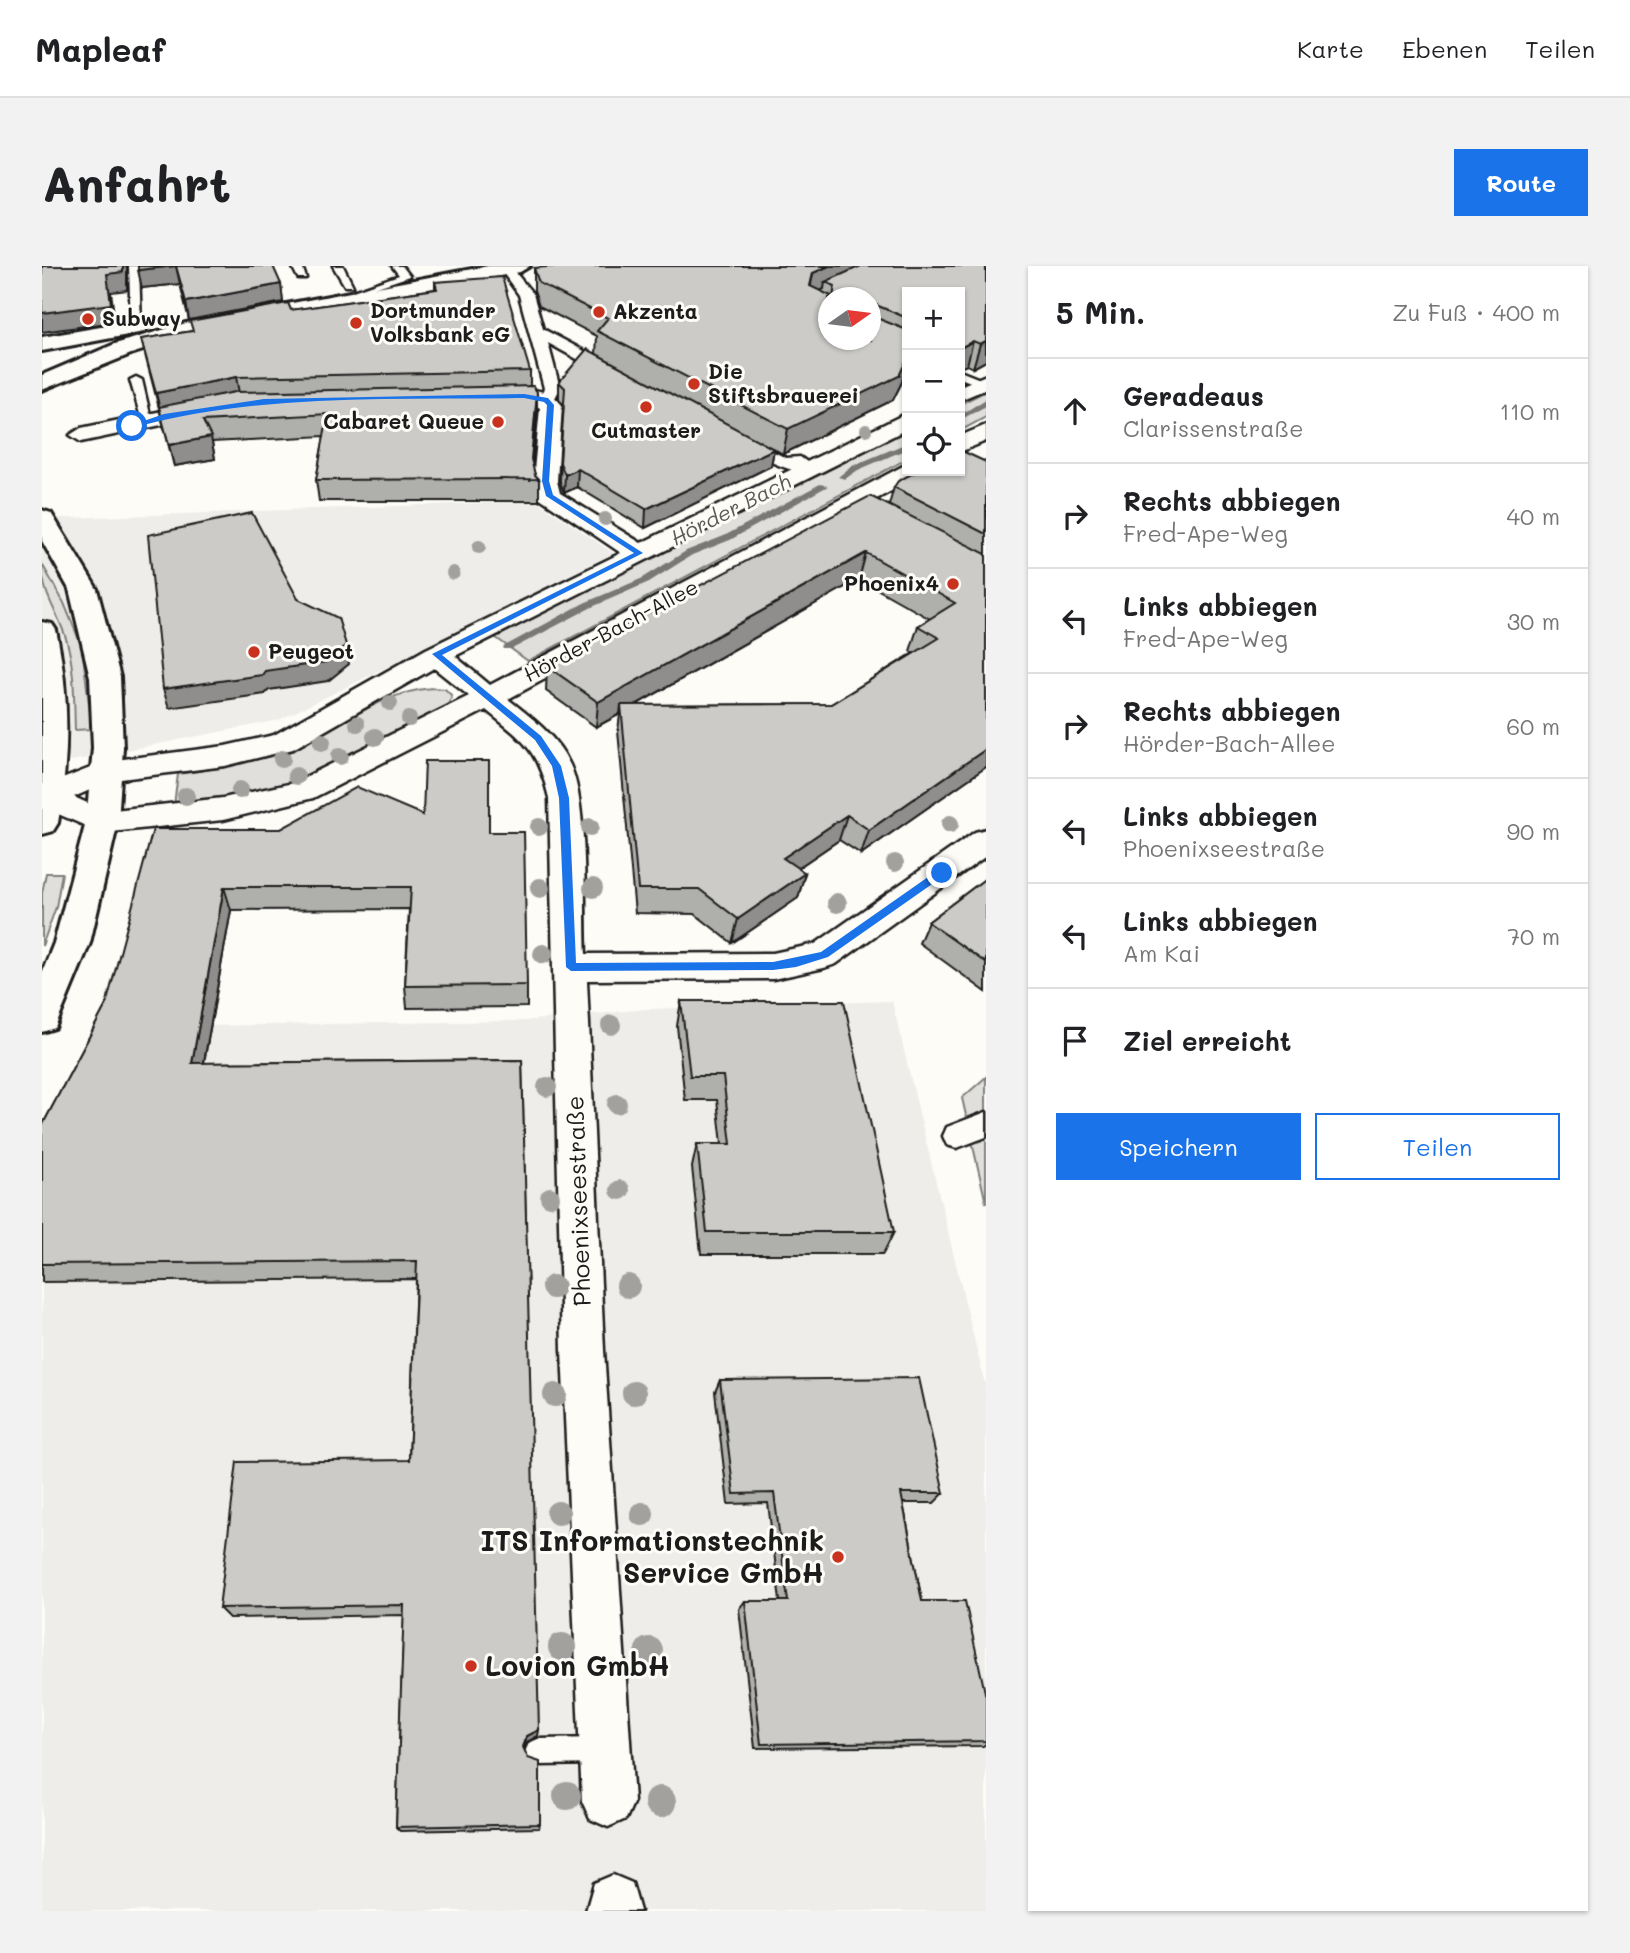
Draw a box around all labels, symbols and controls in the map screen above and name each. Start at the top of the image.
text: Mapleaf [35,27,166,70]
text: Karte [1297,33,1364,64]
text: Ebenen [1402,33,1487,64]
text: Teilen [1525,33,1595,64]
button: Route [1454,149,1588,216]
text: Anfahrt [42,151,231,214]
north arrow [818,287,881,350]
map controls [902,287,965,476]
button: + [902,287,965,350]
text: 5 Min. [1056,292,1145,332]
place label: Dortmunder Volksbank eG [370,296,510,347]
place label: Akzenta [613,297,698,324]
text: Zu Fuß · 400 m [1392,297,1560,327]
place label: Subway [102,304,181,332]
marker: Akzenta [591,304,607,320]
marker: Subway [80,311,96,327]
marker: Dortmunder Volksbank eG [348,315,364,331]
button: − [902,350,965,413]
place label: Die Stiftsbrauerei [708,357,859,408]
marker: Die Stiftsbrauerei [686,376,702,392]
text: Geradeaus [1123,379,1264,413]
icon: ahead [1056,392,1094,430]
text: 110 m [1500,396,1560,426]
marker: Cutmaster [638,399,654,415]
place label: Cabaret Queue [323,407,484,434]
route start [116,410,147,441]
button: locate [902,413,965,476]
text: Clarissenstraße [1123,413,1303,443]
marker: Cabaret Queue [490,414,506,430]
place label: Cutmaster [591,416,701,443]
water label: Hörder Bach [665,467,795,551]
text: Rechts abbiegen [1123,484,1340,518]
icon: right [1056,497,1094,535]
text: 40 m [1507,501,1560,531]
text: Fred-Ape-Weg [1123,518,1288,548]
place label: Phoenix4 [844,569,939,596]
street label: Hörder-Bach-Allee [518,572,702,687]
marker: Phoenix4 [945,576,961,592]
text: Links abbiegen [1123,589,1318,623]
icon: left [1056,602,1094,640]
text: 30 m [1507,606,1560,636]
text: Fred-Ape-Weg [1123,623,1288,653]
place label: Peugeot [268,637,354,664]
marker: Peugeot [246,644,262,660]
text: Rechts abbiegen [1123,694,1340,728]
icon: right [1056,707,1094,745]
text: 60 m [1506,711,1560,741]
text: Hörder-Bach-Allee [1123,728,1335,758]
text: Links abbiegen [1123,799,1318,833]
icon: left [1056,812,1094,850]
text: 90 m [1507,816,1560,846]
text: Phoenixseestraße [1123,833,1325,863]
route end [926,857,957,888]
text: Links abbiegen [1123,904,1318,938]
icon: left [1056,917,1094,955]
text: 70 m [1507,921,1560,951]
text: Am Kai [1123,938,1200,968]
icon: arrive [1056,1022,1094,1060]
text: Ziel erreicht [1123,1024,1291,1058]
street label: Phoenixseestraße [558,1095,597,1307]
button: Speichern [1056,1113,1301,1180]
button: Teilen [1315,1113,1560,1180]
place label: ITS Informationstechnik Service GmbH [480,1522,824,1590]
marker: ITS Informationstechnik Service GmbH [830,1549,846,1565]
place label: Lovion GmbH [485,1647,670,1683]
marker: Lovion GmbH [463,1658,479,1674]

